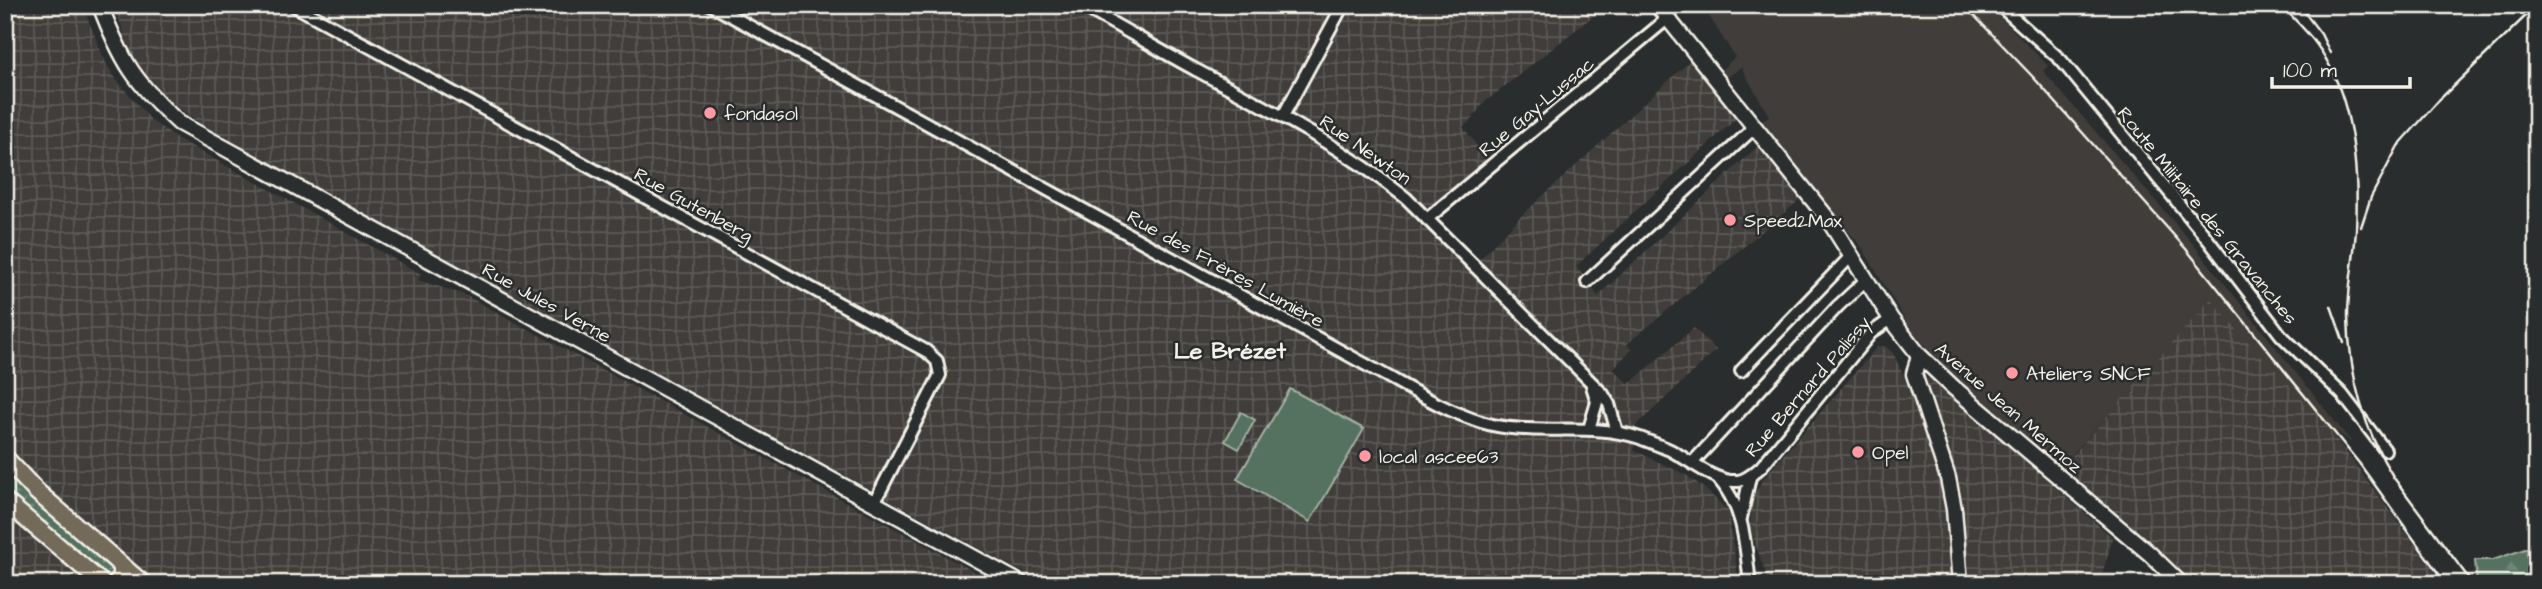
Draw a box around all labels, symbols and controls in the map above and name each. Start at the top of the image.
scale bar [2272,46,2411,90]
street label: Rue Gay-Lussac [1473,51,1601,164]
text: 100 m [2283,56,2338,85]
place label: fondasol [724,101,798,128]
street label: Route Militaire des Gravanches [2110,101,2303,331]
marker: fondasol [702,105,718,121]
street label: Rue Newton [1314,109,1417,192]
street label: Rue Gutenberg [628,161,758,250]
street label: Rue des Frères Lumière [1122,204,1329,335]
place label: Speed2Max [1744,208,1842,235]
marker: Speed2Max [1722,212,1738,228]
street label: Rue Jules Verne [477,257,616,350]
street label: Rue Bernard Palissy [1739,310,1878,464]
district label: Le Brézet [1174,335,1287,367]
street label: Avenue Jean Mermoz [1928,336,2088,480]
place label: Ateliers SNCF [2026,361,2151,388]
marker: Ateliers SNCF [2004,365,2020,381]
place label: Opel [1872,440,1909,467]
place label: local ascee63 [1379,444,1499,471]
marker: Opel [1850,444,1866,460]
marker: local ascee63 [1357,448,1373,464]

